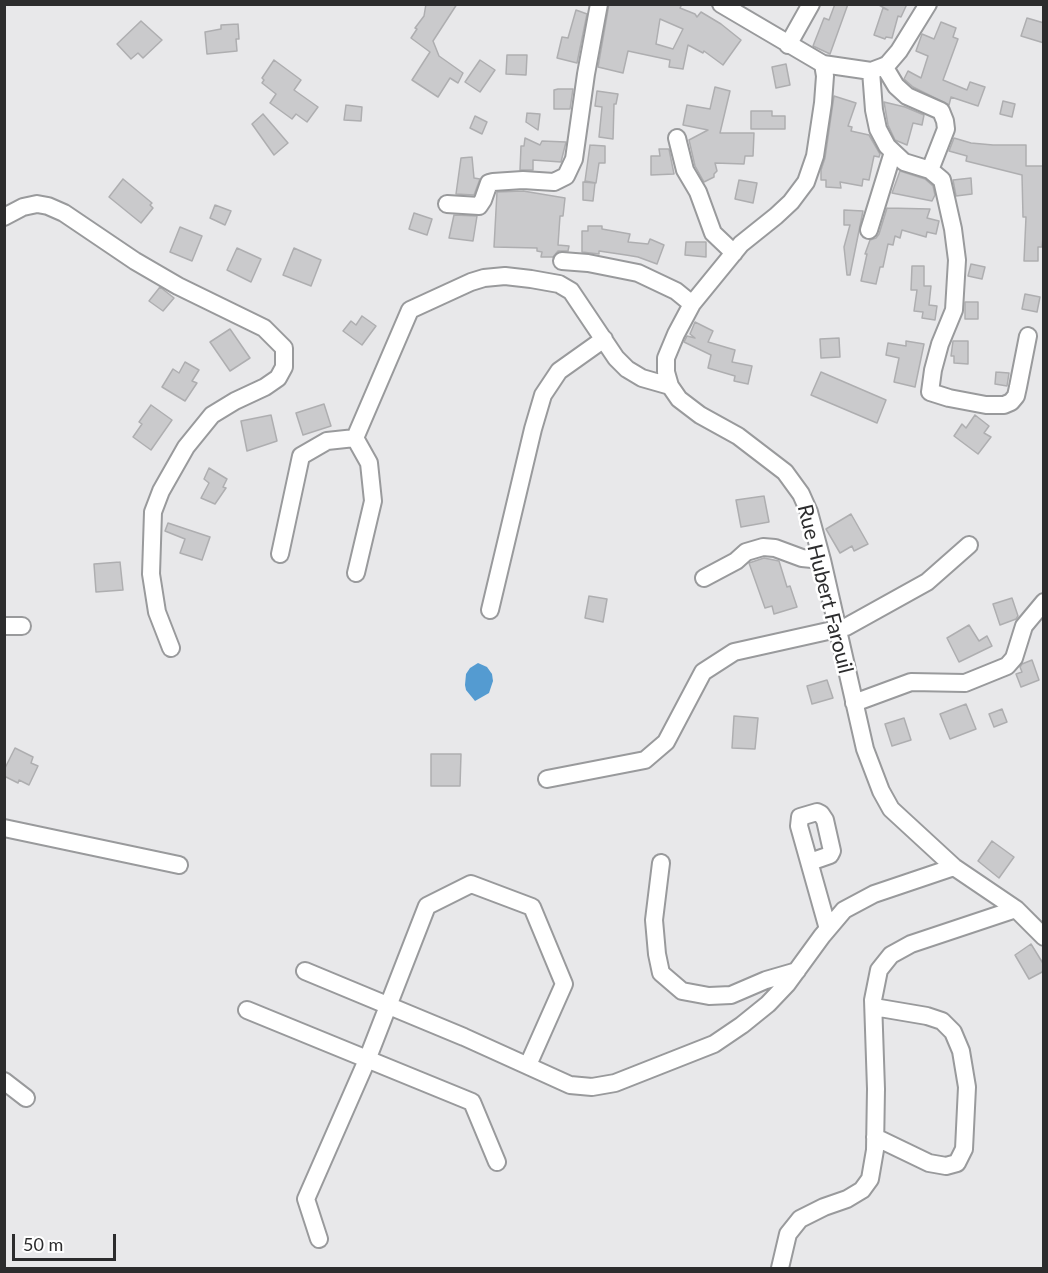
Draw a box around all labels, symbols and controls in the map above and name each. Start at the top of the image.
street label: Rue Hubert Farouil [792,502,858,676]
scale bar [15,1222,118,1260]
text: 50 m [23,1233,63,1255]

